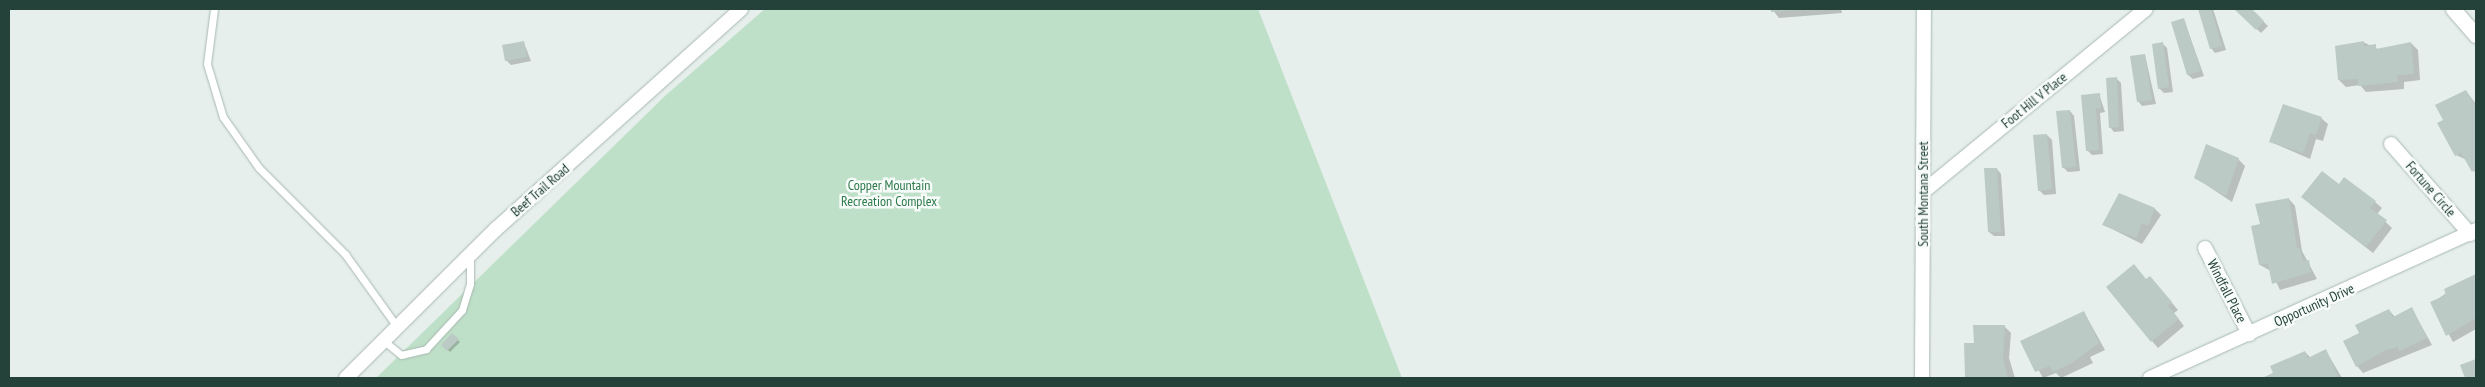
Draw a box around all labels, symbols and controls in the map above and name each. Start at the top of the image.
street label: Foot Hill V Place [1998,68,2070,132]
street label: South Montana Street [1915,141,1931,247]
street label: Fortune Circle [2402,158,2460,220]
street label: Beef Trail Road [507,160,573,220]
park label: Copper Mountain Recreation Complex [841,177,937,210]
street label: Windfall Place [2204,256,2250,326]
street label: Opportunity Drive [2271,280,2357,330]

